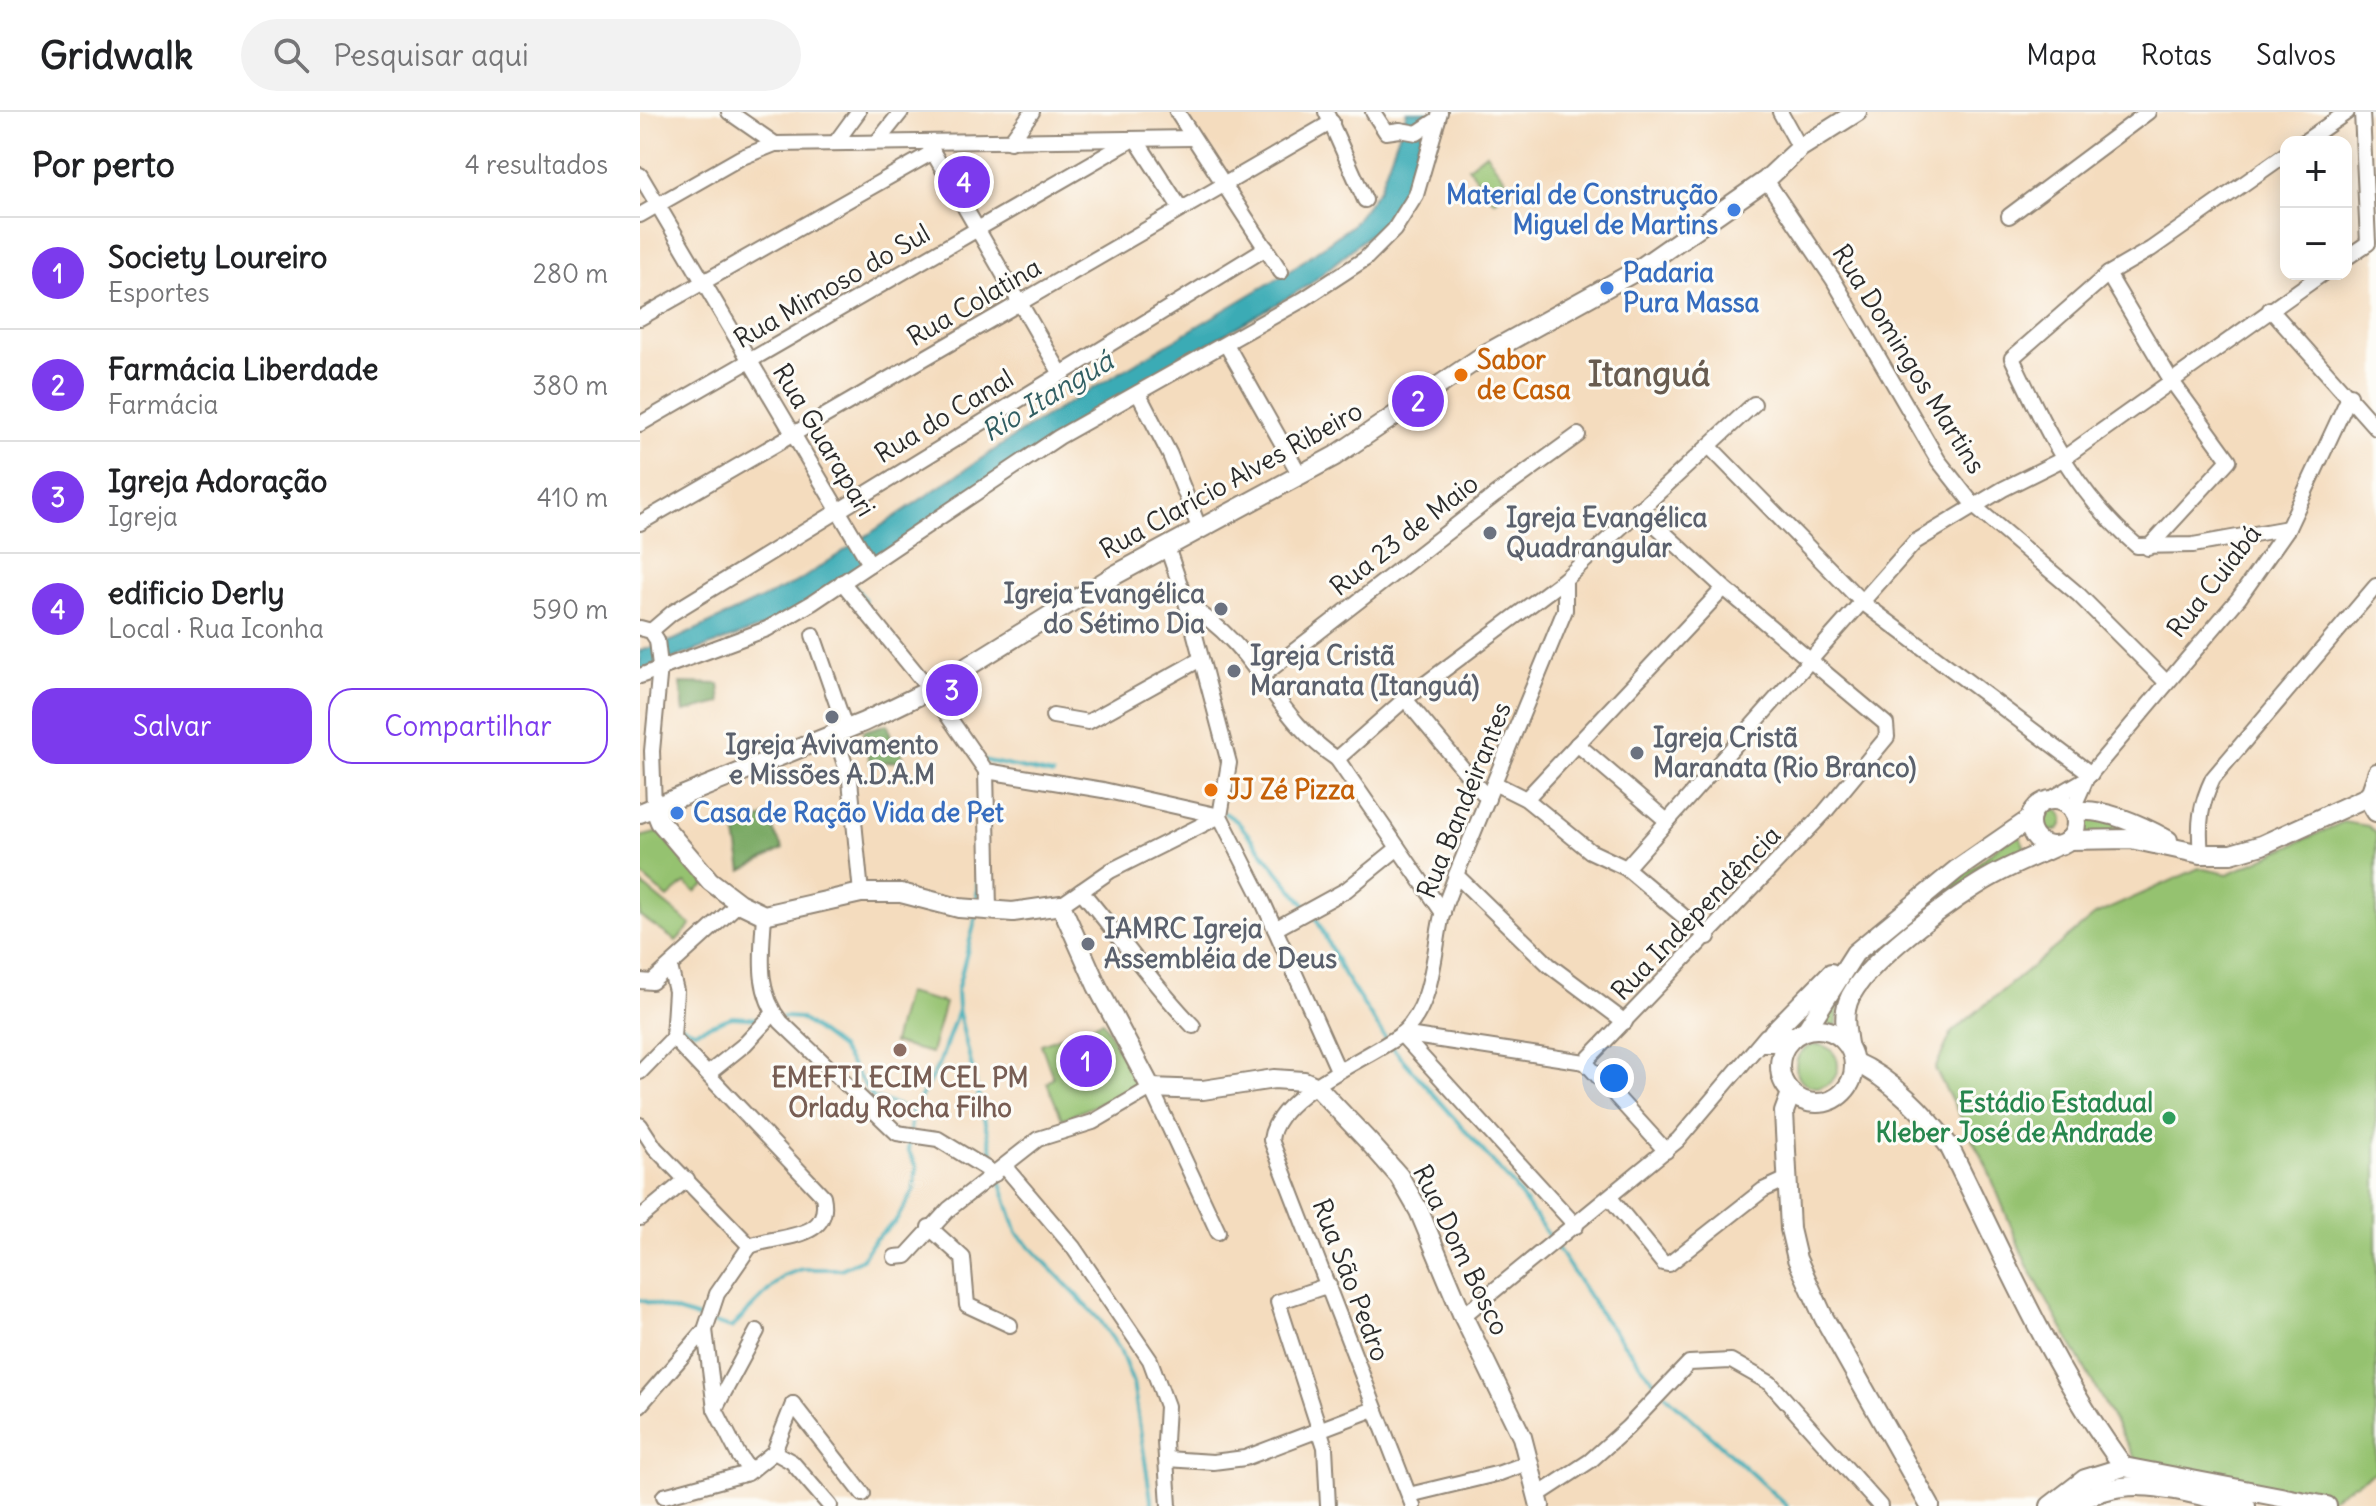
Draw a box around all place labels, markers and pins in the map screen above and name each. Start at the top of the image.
pin: 4 [938,152,990,212]
place label: Material de Construção Miguel de Martins [1446,178,1718,241]
marker: Material de Construção Miguel de Martins [1725,201,1743,219]
place label: Padaria Pura Massa [1623,256,1760,319]
marker: Padaria Pura Massa [1598,279,1616,297]
place label: Sabor de Casa [1477,343,1571,406]
marker: Sabor de Casa [1452,366,1470,384]
pin: 2 [1392,371,1444,431]
place label: Igreja Evangélica Quadrangular [1506,501,1708,564]
marker: Igreja Evangélica Quadrangular [1481,524,1499,542]
place label: Igreja Evangélica do Sétimo Dia [1004,577,1205,640]
marker: Igreja Evangélica do Sétimo Dia [1212,600,1230,618]
place label: Igreja Cristã Maranata (Itanguá) [1250,639,1480,702]
pin: 3 [926,660,978,720]
marker: Igreja Cristã Maranata (Itanguá) [1225,662,1243,680]
marker: Igreja Avivamento e Missões A.D.A.M [823,708,841,726]
place label: Igreja Cristã Maranata (Rio Branco) [1653,721,1917,784]
place label: Igreja Avivamento e Missões A.D.A.M [725,728,939,791]
marker: Igreja Cristã Maranata (Rio Branco) [1628,744,1646,762]
place label: JJ Zé Pizza [1227,773,1355,806]
marker: JJ Zé Pizza [1202,781,1220,799]
place label: Casa de Ração Vida de Pet [693,796,1004,829]
marker: Casa de Ração Vida de Pet [668,804,686,822]
place label: IAMRC Igreja Assembléia de Deus [1104,912,1337,975]
marker: IAMRC Igreja Assembléia de Deus [1079,935,1097,953]
pin: 1 [1060,1031,1112,1091]
marker: EMEFTI ECIM CEL PM Orlady Rocha Filho [891,1041,909,1059]
place label: EMEFTI ECIM CEL PM Orlady Rocha Filho [771,1061,1029,1124]
place label: Estádio Estadual Kleber José de Andrade [1876,1086,2153,1149]
marker: Estádio Estadual Kleber José de Andrade [2160,1109,2178,1127]

